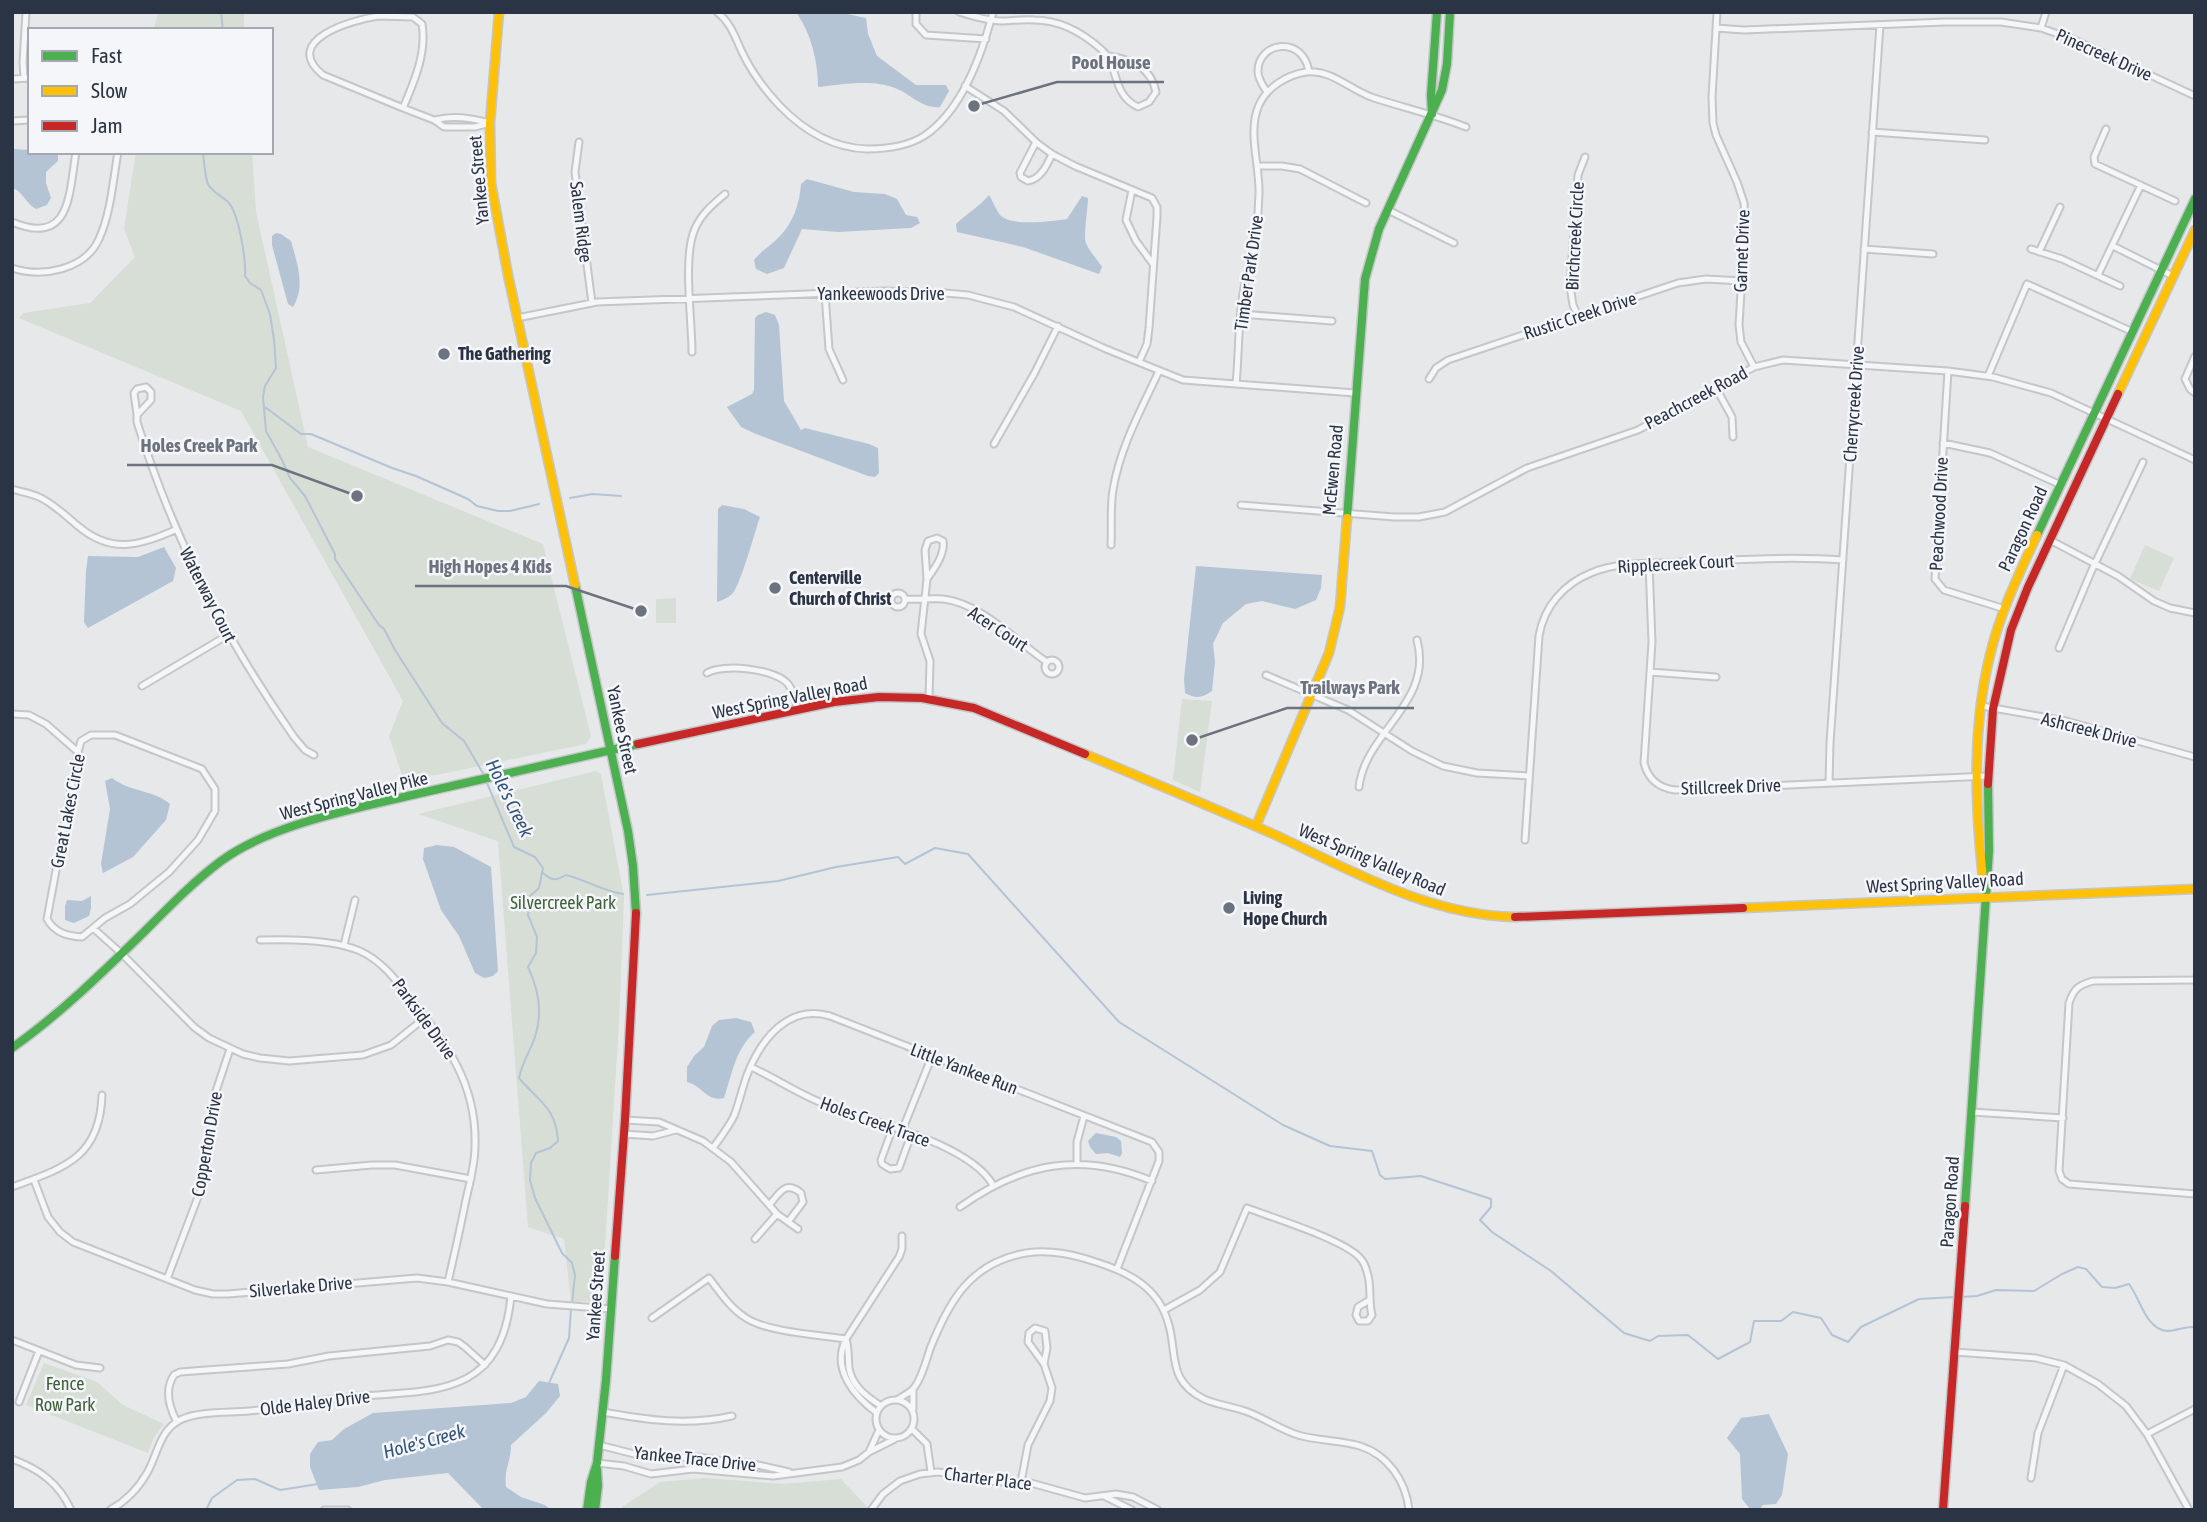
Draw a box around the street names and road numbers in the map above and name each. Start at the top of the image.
street label: Pinecreek Drive [2053,24,2156,85]
street label: Yankee Street [464,134,493,226]
street label: Salem Ridge [566,180,597,264]
street label: Birchcreek Circle [1561,181,1588,291]
street label: Garnet Drive [1730,209,1753,293]
street label: Timber Park Drive [1230,214,1267,332]
street label: Yankeewoods Drive [817,283,945,304]
street label: Rustic Creek Drive [1521,287,1639,344]
street label: Cherrycreek Drive [1839,345,1868,463]
street label: Peachcreek Road [1641,362,1751,433]
street label: McEwen Road [1318,424,1347,516]
street label: Peachwood Drive [1925,457,1952,571]
street label: Paragon Road [1994,483,2051,575]
street label: Waterway Court [176,544,241,646]
street label: Ripplecreek Court [1617,550,1735,577]
street label: Acer Court [964,602,1032,656]
street label: West Spring Valley Road [711,672,869,723]
street label: Yankee Street [603,684,642,776]
street label: Ashcreek Drive [2039,708,2139,751]
street label: Great Lakes Circle [46,752,89,870]
street label: West Spring Valley Pike [278,767,430,824]
street label: Stillcreek Drive [1681,774,1781,799]
street label: West Spring Valley Road [1296,819,1449,900]
street label: West Spring Valley Road [1866,868,2024,897]
street label: Parkside Drive [388,974,461,1063]
street label: Little Yankee Run [907,1038,1021,1099]
street label: Copperton Drive [187,1090,226,1198]
street label: Holes Creek Trace [817,1092,933,1151]
street label: Paragon Road [1936,1156,1963,1248]
street label: Yankee Street [582,1250,609,1341]
street label: Silverlake Drive [249,1272,353,1301]
street label: Olde Haley Drive [259,1385,371,1420]
street label: Yankee Trace Drive [633,1442,757,1475]
street label: Charter Place [943,1463,1033,1494]

